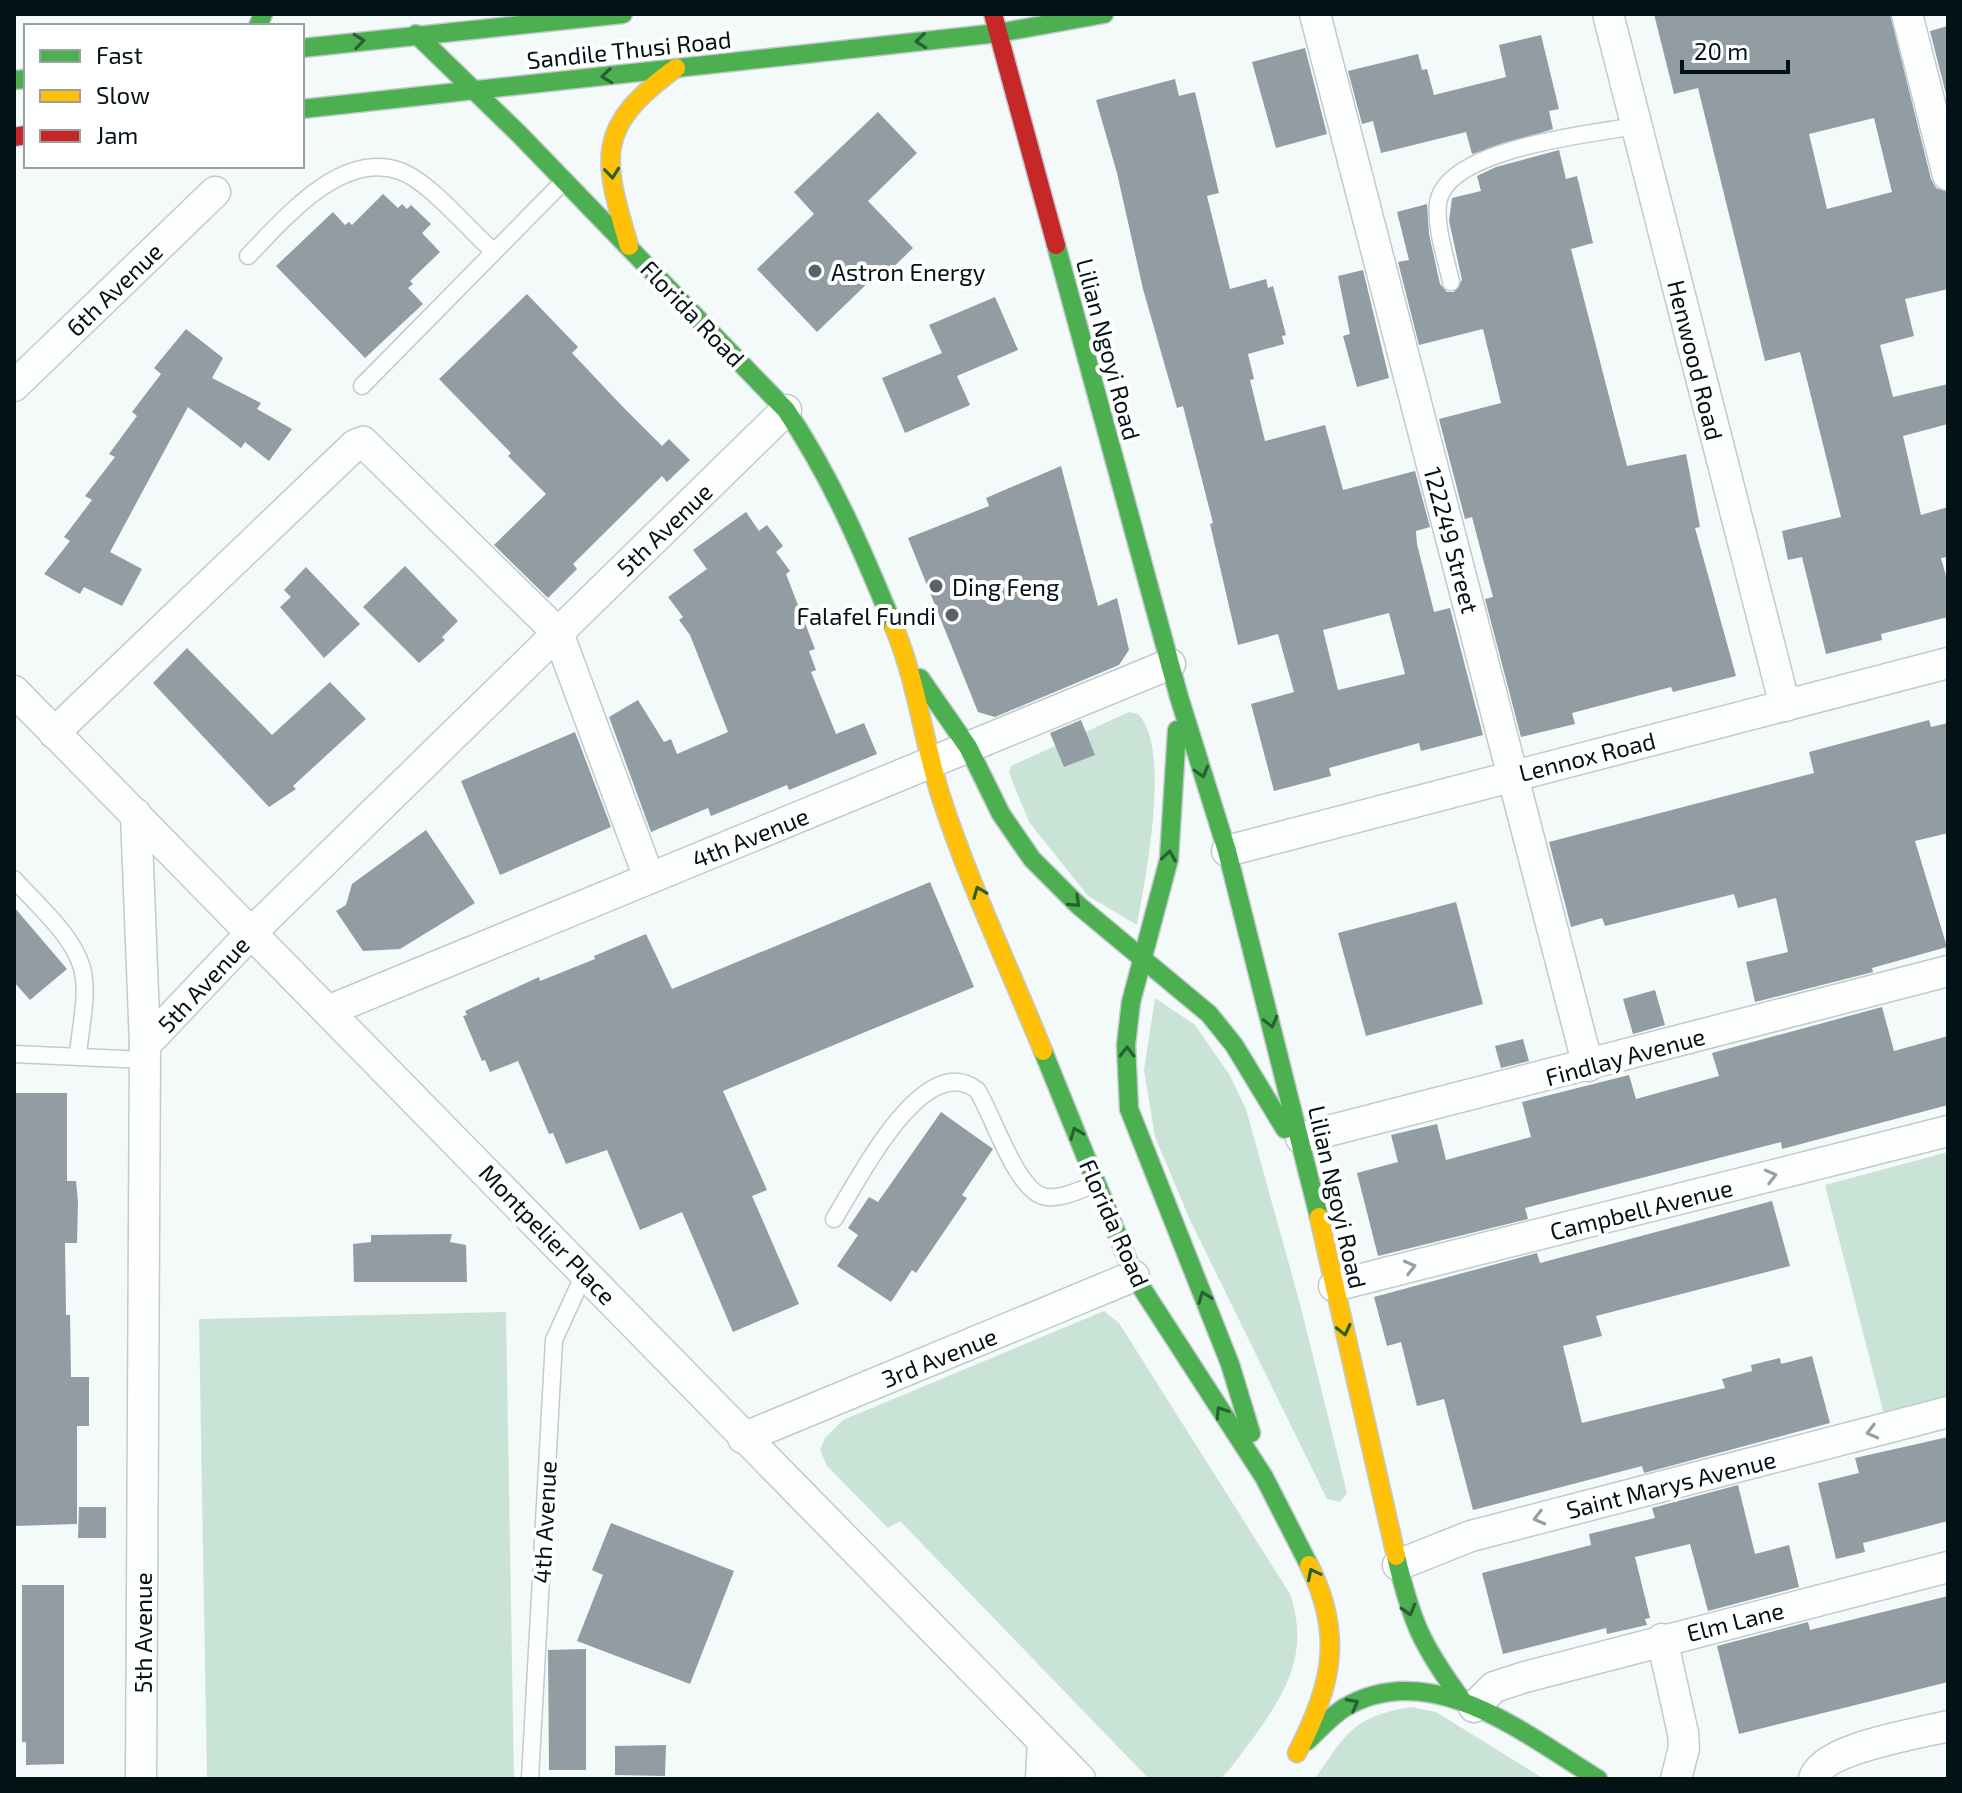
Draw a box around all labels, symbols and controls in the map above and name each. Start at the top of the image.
legend [24,24,304,168]
street label: Sandile Thusi Road [525,24,733,74]
scale bar [1682,24,1788,74]
one-way arrow [352,33,366,50]
one-way arrow [914,33,927,50]
text: 20 m [1694,36,1748,65]
text: Fast [96,40,143,69]
one-way arrow [600,67,613,84]
text: Slow [96,80,150,109]
text: Jam [96,120,138,149]
one-way arrow [603,167,620,180]
street label: 6th Avenue [60,236,168,342]
street label: Florida Road [635,254,751,372]
street label: Lilian Ngoyi Road [1071,255,1147,443]
place label: Astron Energy [831,257,986,286]
marker: Astron Energy [806,262,824,280]
street label: Henwood Road [1662,277,1730,443]
street label: 122249 Street [1419,464,1485,616]
street label: 5th Avenue [610,476,718,582]
place label: Ding Feng [952,572,1059,601]
marker: Ding Feng [927,577,945,595]
place label: Falafel Fundi [797,601,936,630]
marker: Falafel Fundi [943,606,961,624]
street label: Lennox Road [1516,725,1658,787]
one-way arrow [1193,764,1209,778]
street label: 4th Avenue [688,801,812,873]
one-way arrow [1159,850,1176,863]
one-way arrow [972,886,988,900]
one-way arrow [1066,892,1081,906]
street label: 5th Avenue [151,930,255,1038]
one-way arrow [1262,1015,1279,1029]
street label: Findlay Avenue [1542,1021,1708,1091]
one-way arrow [1118,1045,1136,1058]
street label: Lilian Ngoyi Road [1303,1103,1373,1291]
one-way arrow [1070,1127,1086,1141]
street label: Florida Road [1074,1155,1156,1291]
street label: Montpelier Place [474,1158,622,1310]
one-way arrow [1763,1168,1777,1185]
street label: Campbell Avenue [1547,1172,1735,1246]
one-way arrow [1403,1260,1416,1277]
one-way arrow [1197,1291,1214,1305]
street label: 3rd Avenue [877,1321,1001,1393]
one-way arrow [1335,1322,1352,1336]
one-way arrow [1216,1407,1231,1421]
one-way arrow [1866,1422,1880,1439]
street label: Saint Marys Avenue [1563,1444,1779,1524]
street label: 4th Avenue [526,1460,562,1584]
one-way arrow [1533,1508,1547,1525]
one-way arrow [1307,1567,1322,1582]
street label: 5th Avenue [128,1572,157,1694]
street label: Elm Lane [1683,1595,1787,1647]
one-way arrow [1400,1603,1416,1617]
one-way arrow [1345,1698,1359,1713]

